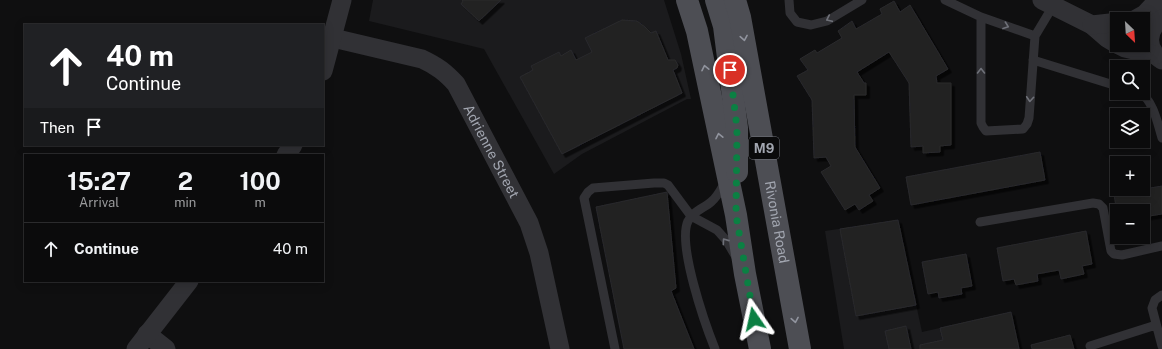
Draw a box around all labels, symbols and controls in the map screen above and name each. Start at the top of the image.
north arrow [1110,12,1150,52]
map controls [1110,12,1150,244]
one-way arrow [825,14,833,22]
one-way arrow [1003,22,1010,30]
one-way arrow [739,35,747,41]
text: 40 m [106,39,174,72]
icon: ahead [40,40,92,92]
pin [713,53,747,87]
icon: arrive [719,59,741,81]
button: search [1110,60,1150,100]
one-way arrow [702,65,710,71]
one-way arrow [977,68,985,74]
text: Continue [106,73,181,94]
one-way arrow [1026,96,1034,102]
street label: Adrienne Street [460,102,522,201]
button: layers [1110,108,1150,148]
icon: arrive [83,116,105,138]
text: Then [40,119,75,136]
one-way arrow [716,133,724,139]
road number: M9 [749,137,779,159]
button: + [1110,156,1150,196]
text: 15:27 [67,167,131,195]
text: 2 [178,167,193,195]
text: 100 [240,167,281,195]
street label: Rivonia Road [762,179,792,265]
text: Arrival [79,195,119,210]
text: min [174,195,196,210]
text: m [254,195,266,210]
button: − [1110,204,1150,244]
icon: ahead [40,238,62,260]
one-way arrow [723,238,730,245]
text: Continue [74,240,139,257]
text: 40 m [273,240,308,257]
position arrow [733,298,775,340]
one-way arrow [790,317,799,323]

